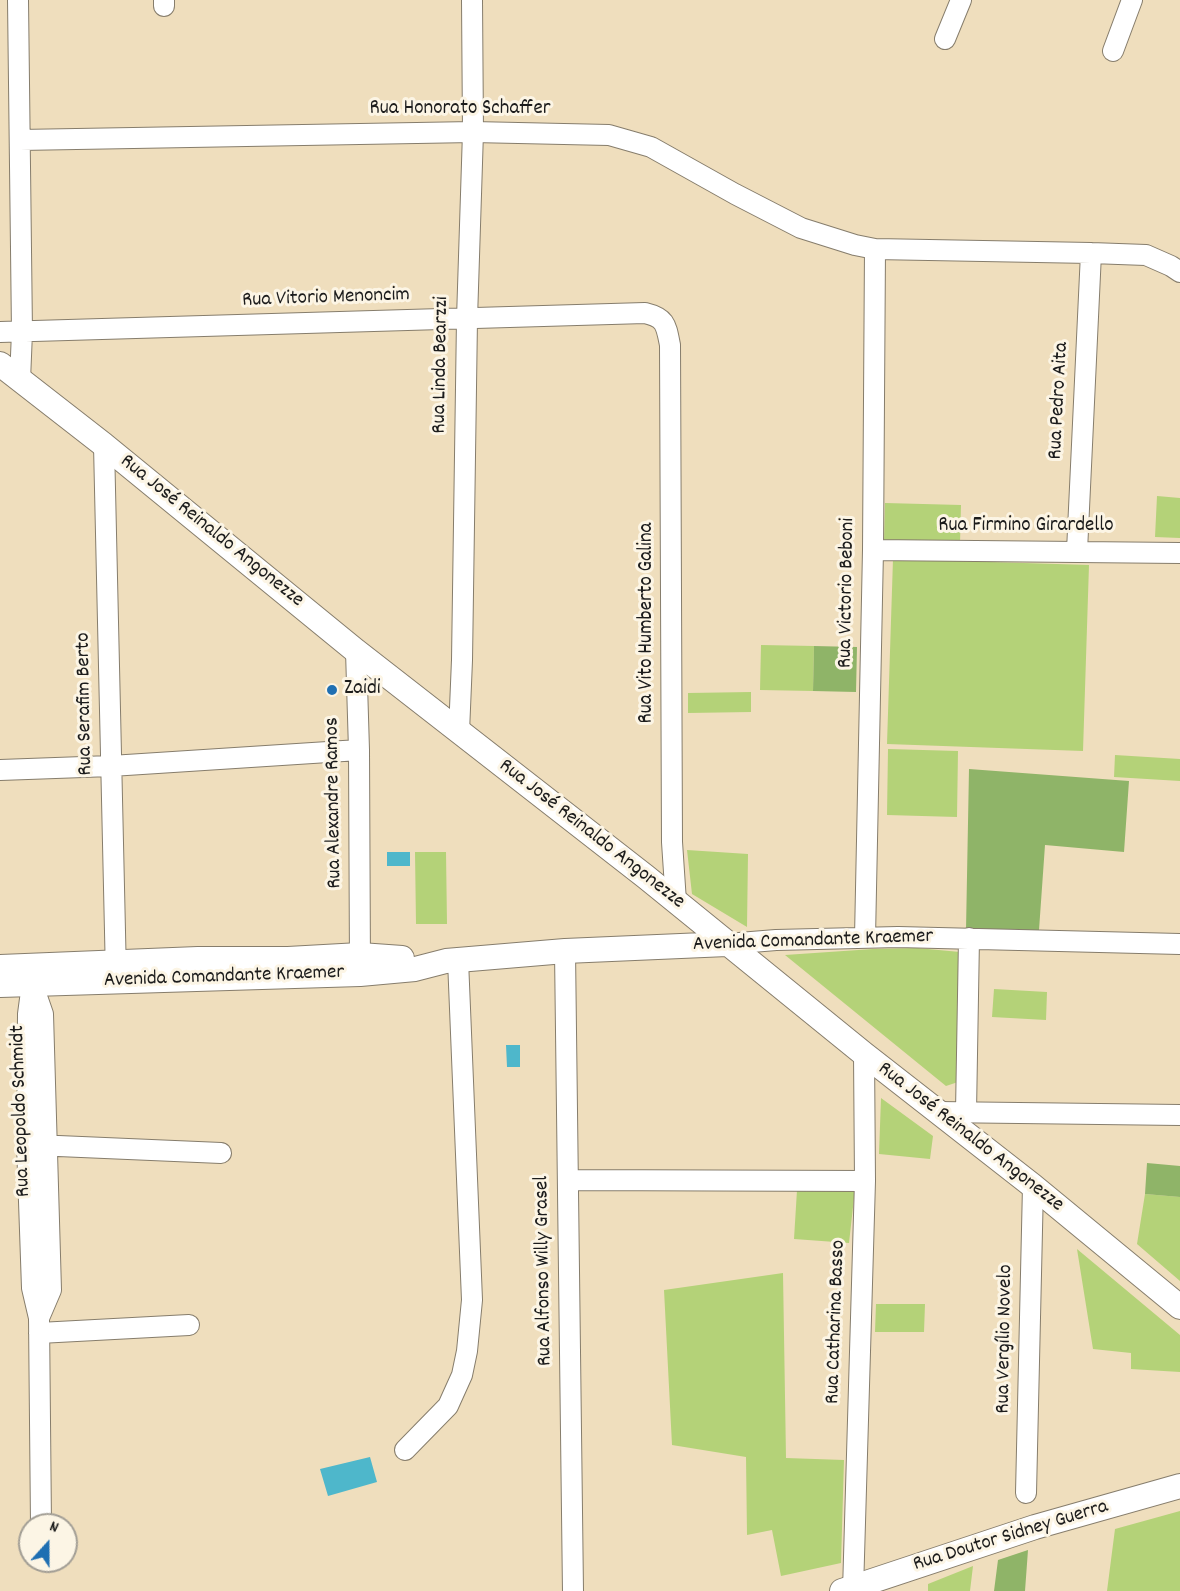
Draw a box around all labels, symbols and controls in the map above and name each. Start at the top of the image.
street label: Rua Honorato Schaffer [369,97,551,123]
street label: Rua Vitorio Menoncim [242,283,410,315]
street label: Rua Linda Bearzzi [428,296,456,434]
street label: Rua Pedro Aita [1044,342,1076,460]
street label: Rua José Reinaldo Angonezze [114,450,308,614]
street label: Rua Firmino Girardello [938,514,1114,540]
street label: Rua Victorio Beboni [834,518,862,668]
street label: Rua Vito Humberto Galina [635,523,661,723]
street label: Rua Serafim Berto [72,632,100,776]
place label: Zaidi [344,677,381,703]
marker: Zaidi [325,683,339,697]
street label: Rua Alexandre Ramos [321,717,349,889]
street label: Rua José Reinaldo Angonezze [493,754,689,916]
street label: Avenida Comandante Kraemer [692,925,934,959]
street label: Avenida Comandante Kraemer [103,961,345,995]
street label: Rua Leopoldo Schmidt [6,1024,38,1198]
street label: Rua José Reinaldo Angonezze [872,1057,1068,1219]
street label: Rua Alfonso Willy Grasel [531,1176,559,1366]
street label: Rua Catharina Basso [822,1240,852,1404]
street label: Rua Vergílio Novelo [992,1264,1020,1414]
street label: Rua Doutor Sidney Guerra [911,1495,1111,1579]
north arrow [18,1513,78,1573]
text: N [46,1515,62,1540]

